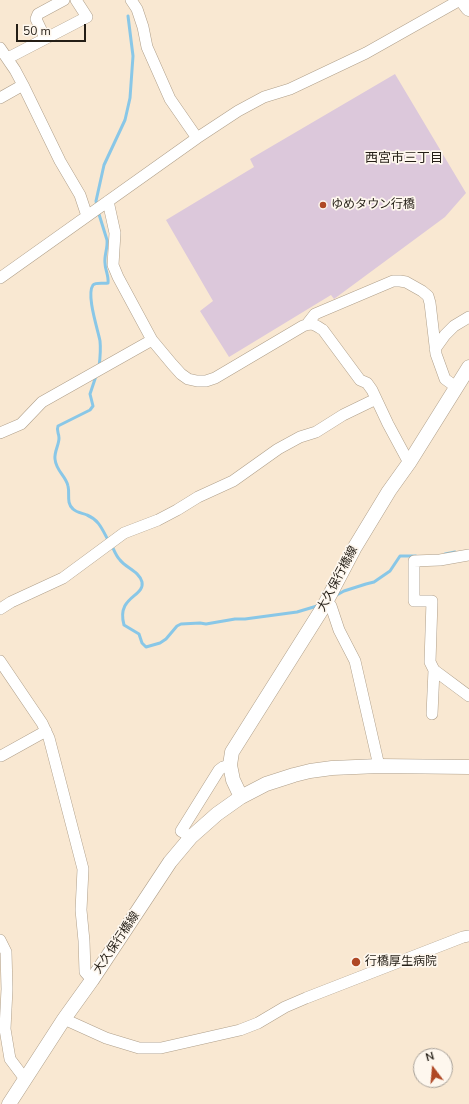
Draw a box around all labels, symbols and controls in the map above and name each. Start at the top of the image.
scale bar [18,16,88,42]
text: 50 m [23,23,51,39]
district label: 西宮市三丁目 [365,151,443,167]
place label: ゆめタウン行橋 [331,198,415,212]
marker: ゆめタウン行橋 [318,200,328,210]
street label: 大久保行橋線 [315,544,361,614]
street label: 大久保行橋線 [91,909,143,977]
place label: 行橋厚生病院 [365,955,437,969]
marker: 行橋厚生病院 [350,956,362,968]
north arrow [413,1048,453,1088]
text: N [424,1049,436,1065]

